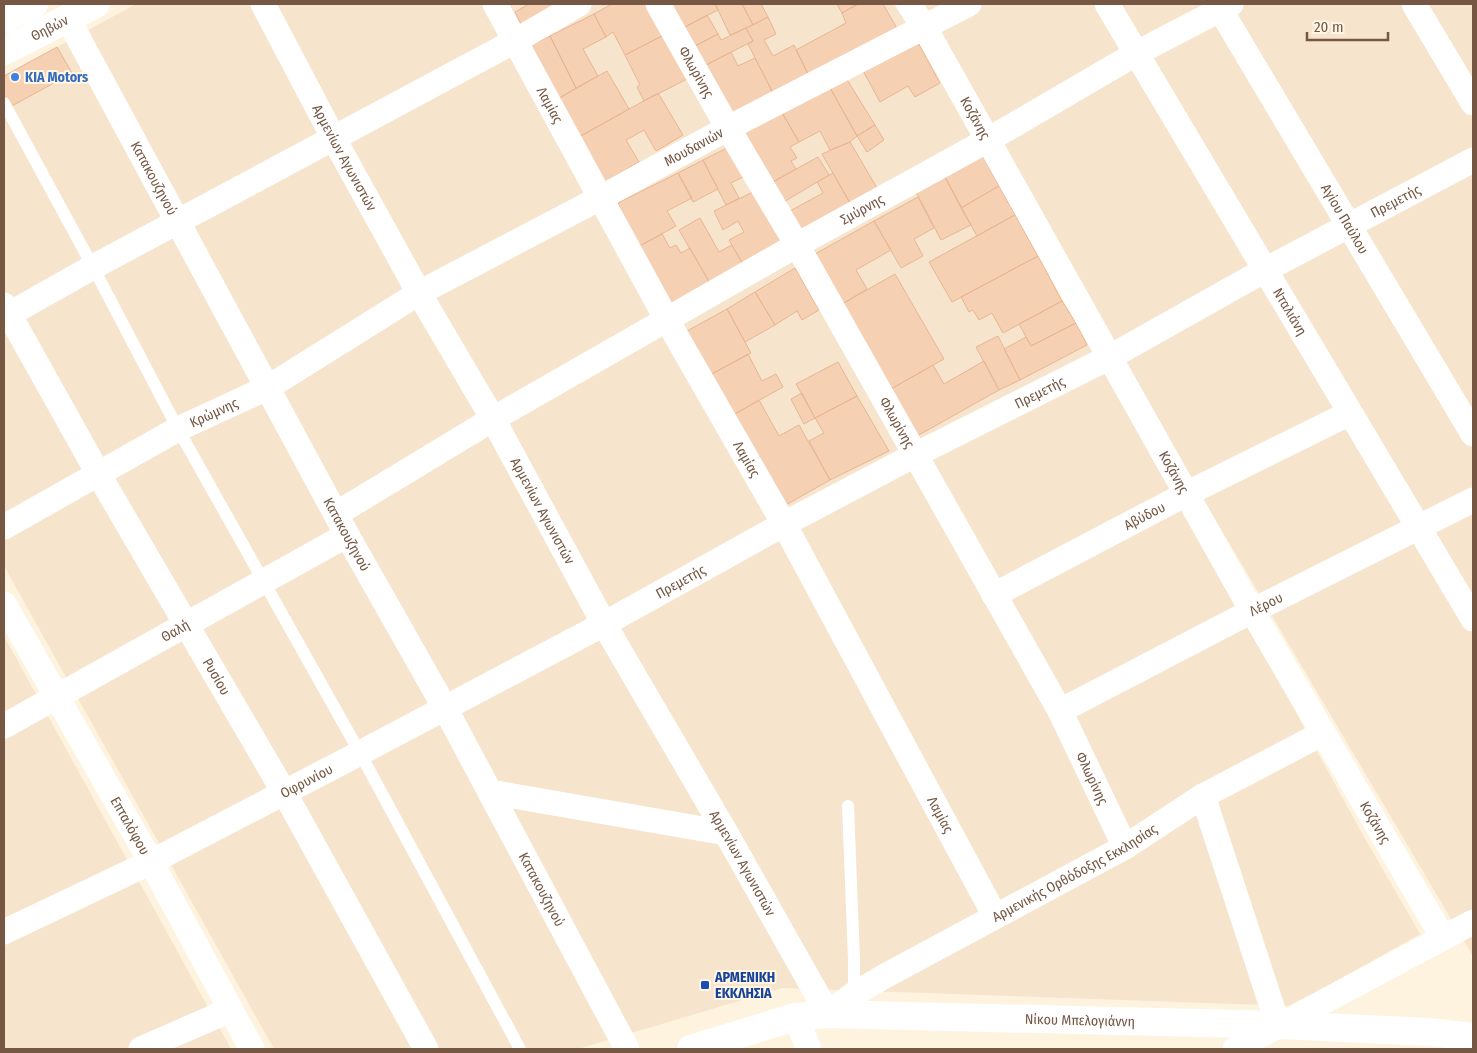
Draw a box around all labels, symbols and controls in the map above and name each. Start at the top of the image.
scale bar [1307,10,1388,42]
street label: Θηβών [28,12,71,45]
text: 20 m [1314,18,1344,36]
street label: Φλωρίνης [675,43,717,101]
place label: KIA Motors [25,69,88,86]
marker: KIA Motors [9,71,21,83]
street label: Λαμίας [533,84,566,127]
street label: Κοζάνης [956,94,994,143]
street label: Αρμενίων Αγωνιστών [308,102,380,214]
street label: Μουδανιών [661,124,726,170]
street label: Κατακουζηνού [127,139,180,218]
street label: Αγίου Παύλου [1317,181,1372,257]
street label: Πρεμετής [1368,181,1424,222]
street label: Σμύρνης [837,191,887,229]
street label: Νταλιάνη [1269,285,1310,339]
street label: Πρεμετής [1012,373,1068,413]
street label: Κρώμνης [187,394,241,431]
street label: Φλωρίνης [875,394,918,451]
street label: Λαμίας [729,438,763,481]
street label: Κοζάνης [1155,448,1192,497]
street label: Αρμενίων Αγωνιστών [507,455,578,567]
street label: Κατακουζηνού [319,495,374,574]
street label: Αβύδου [1121,499,1168,534]
street label: Πρεμετής [653,561,709,603]
street label: Λέρου [1247,589,1286,620]
street label: Θαλή [158,616,193,646]
street label: Ρυσίου [199,655,233,698]
street label: Φλωρίνης [1072,750,1112,808]
street label: Οφρυνίου [277,761,336,802]
street label: Επταλόφου [107,794,153,858]
street label: Λαμίας [923,794,957,836]
street label: Κοζάνης [1356,798,1394,847]
street label: Αρμενίων Αγωνιστών [706,807,779,919]
street label: Αρμενικής Ορθόδοξης Εκκλησίας [989,820,1161,926]
street label: Κατακουζηνού [515,850,568,930]
place label: ΑΡΜΕΝΙΚΗ ΕΚΚΛΗΣΙΑ [714,969,775,1002]
marker: ΑΡΜΕΝΙΚΗ ΕΚΚΛΗΣΙΑ [699,979,711,991]
street label: Νίκου Μπελογιάννη [1025,1011,1135,1031]

